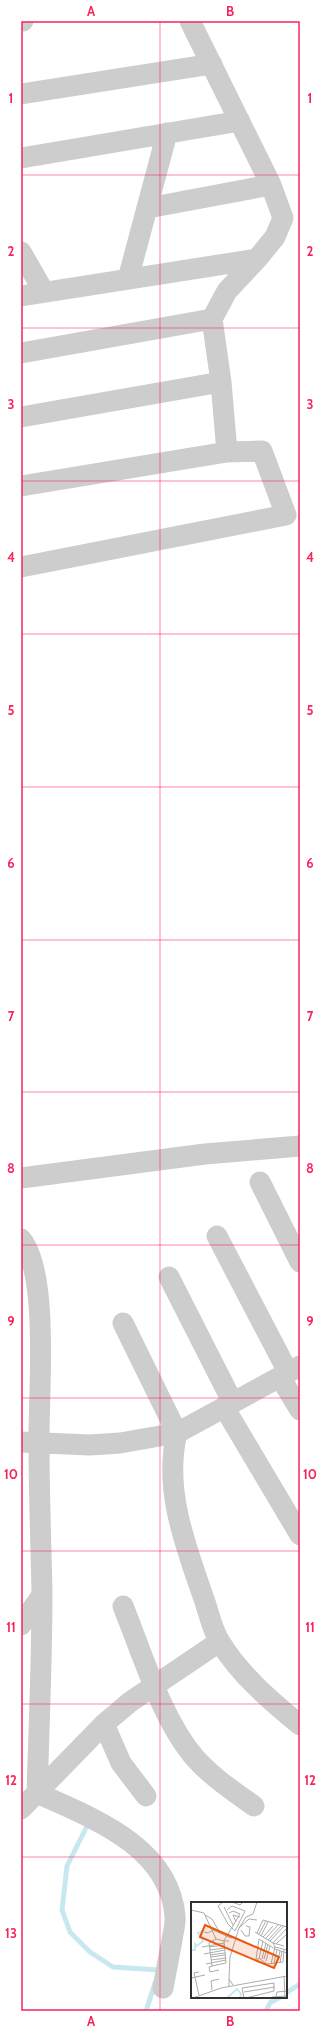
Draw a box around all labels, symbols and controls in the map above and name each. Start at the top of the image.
text: A [87,3,96,19]
text: B [226,3,234,19]
text: 1 [9,90,13,106]
text: 1 [308,90,312,106]
text: 2 [8,243,15,259]
text: 2 [307,243,314,259]
text: 3 [7,396,15,412]
text: 3 [306,396,314,412]
text: 4 [7,549,15,565]
text: 4 [306,549,314,565]
text: 5 [8,702,15,718]
text: 5 [307,702,314,718]
text: 6 [7,855,15,871]
text: 6 [306,855,314,871]
text: 7 [8,1008,15,1024]
text: 7 [307,1008,314,1024]
text: 8 [7,1160,15,1176]
text: 8 [306,1160,314,1176]
text: 9 [7,1313,15,1329]
text: 9 [306,1313,314,1329]
text: 10 [4,1466,18,1482]
text: 10 [303,1466,317,1482]
text: 11 [6,1619,16,1635]
text: 11 [305,1619,315,1635]
text: 12 [5,1772,17,1788]
text: 12 [304,1772,316,1788]
inset map [191,1902,287,1998]
text: 13 [5,1925,17,1941]
text: 13 [304,1925,316,1941]
text: A [87,2013,96,2029]
text: B [226,2013,234,2029]

